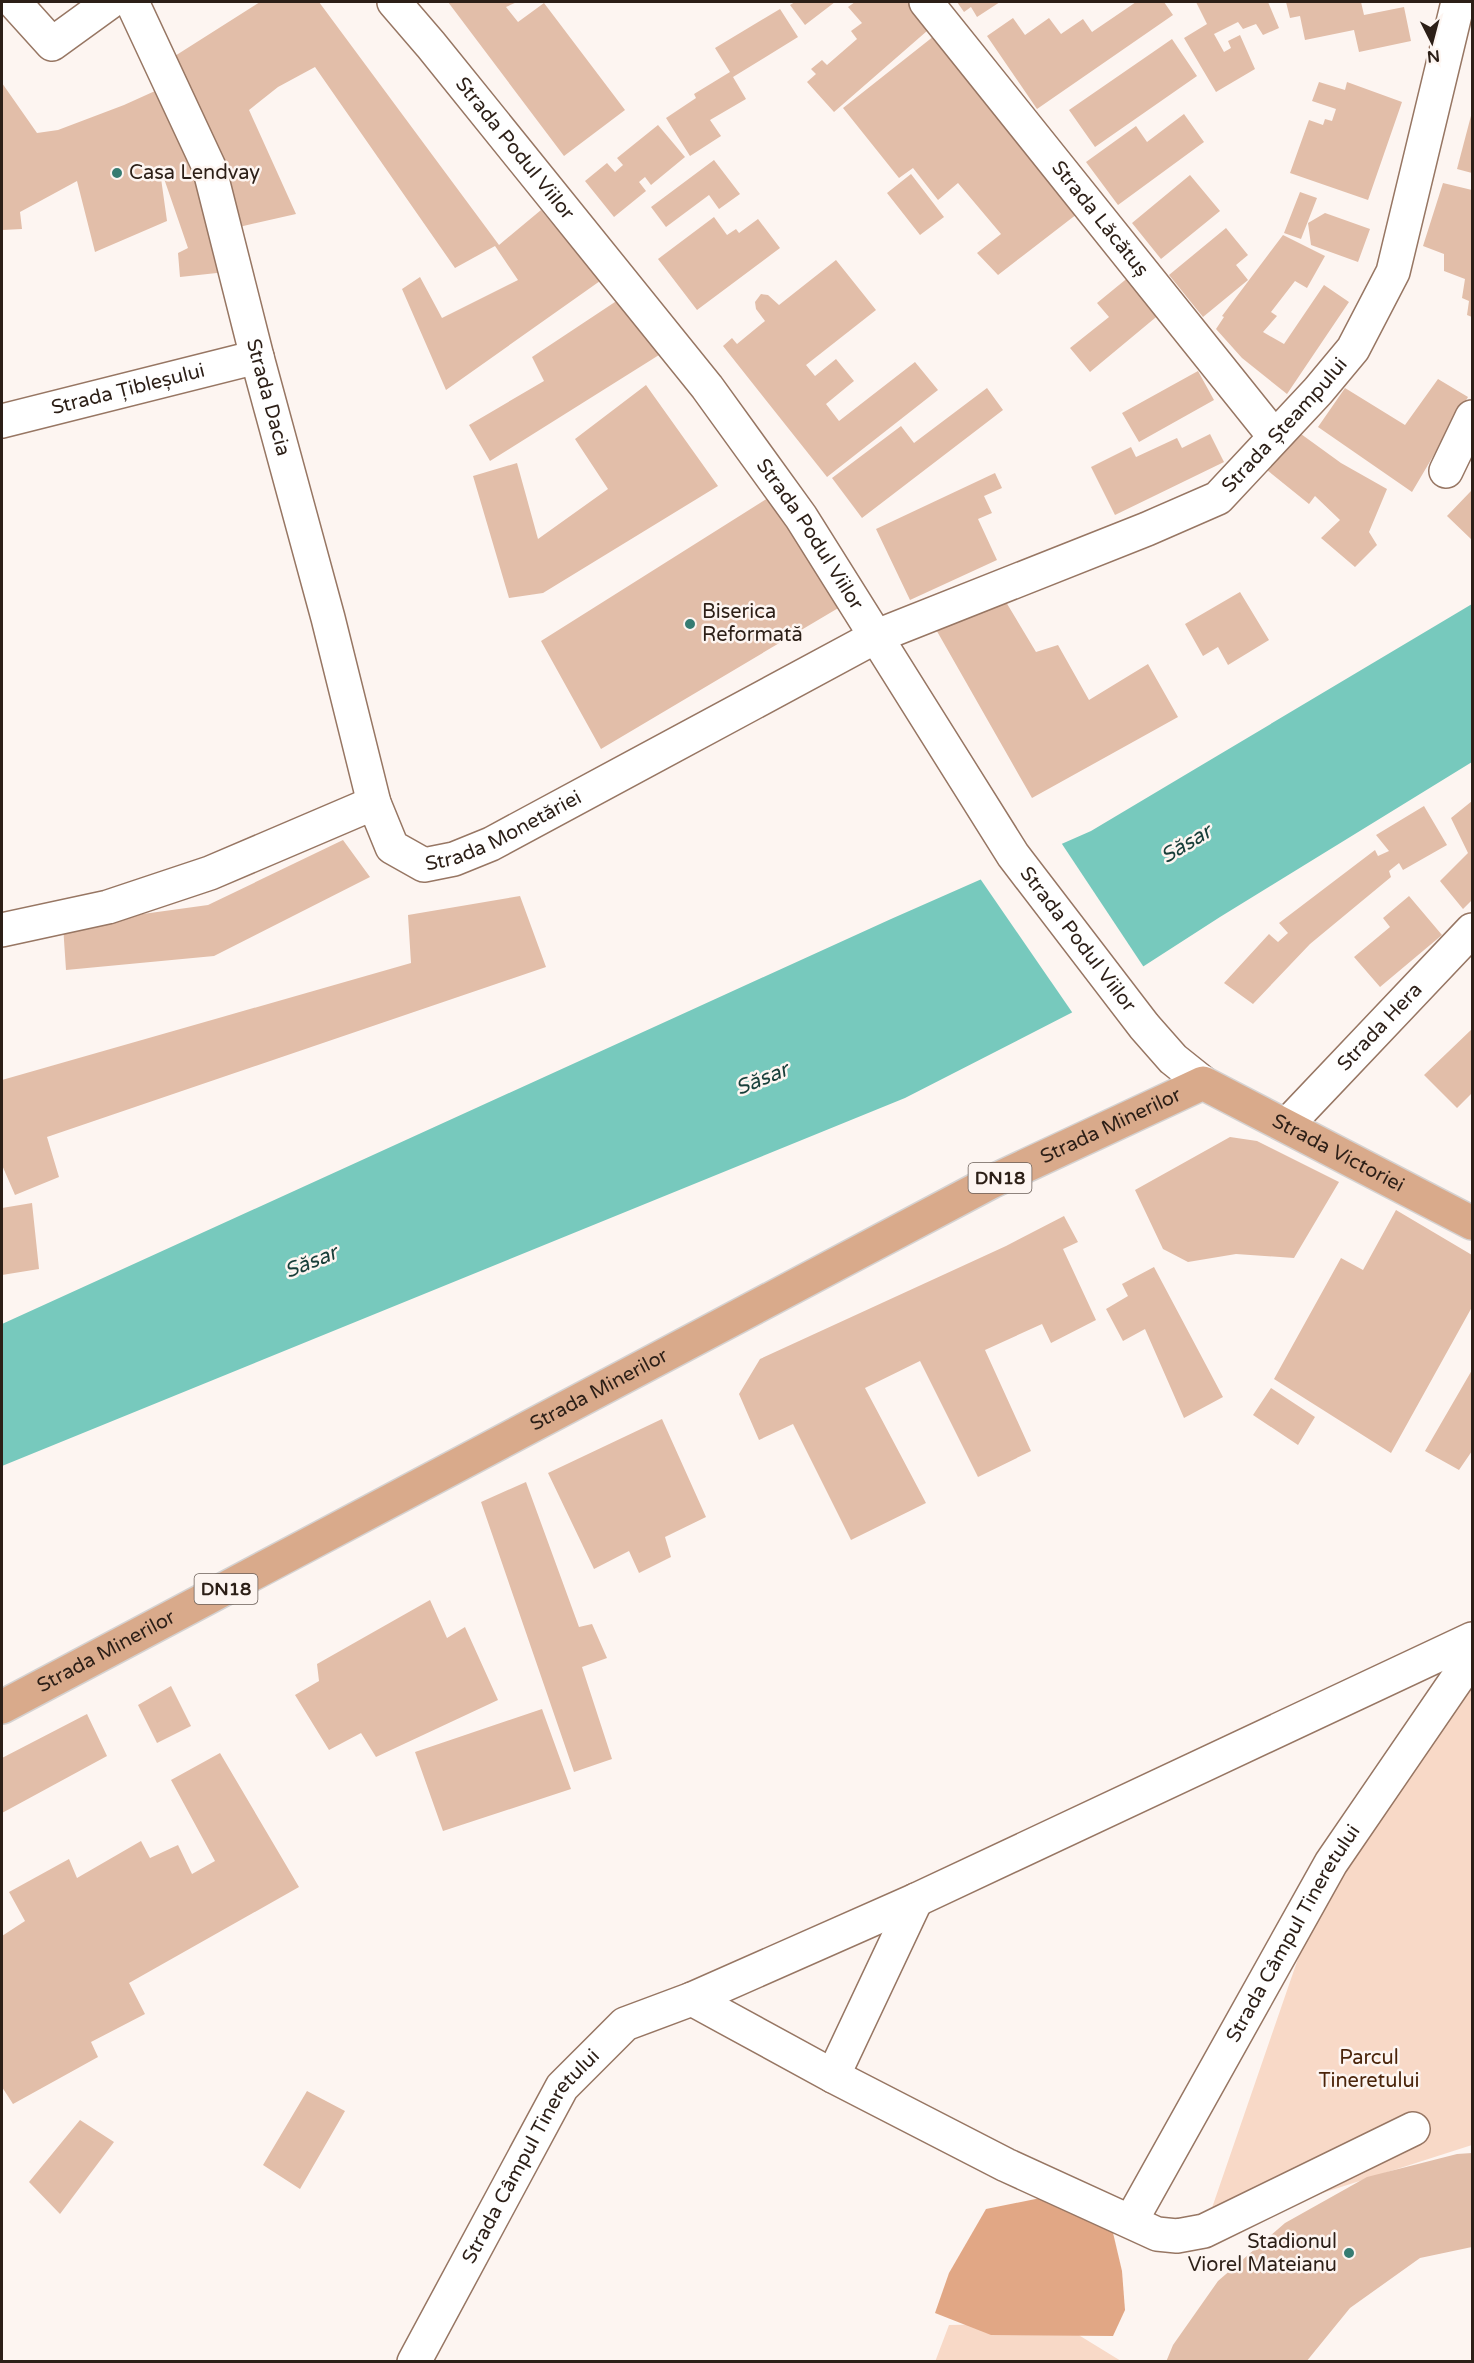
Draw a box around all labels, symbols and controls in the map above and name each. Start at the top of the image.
north arrow [1402,12,1462,72]
text: N [1426,45,1441,67]
street label: Strada Podul Viilor [450,73,580,225]
street label: Strada Lăcătuș [1046,156,1154,282]
place label: Casa Lendvay [129,161,260,185]
marker: Casa Lendvay [110,166,124,180]
street label: Strada Dacia [241,336,295,459]
street label: Strada Șteampului [1217,353,1353,498]
street label: Strada Țibleșului [49,359,207,420]
street label: Strada Podul Viilor [751,454,868,615]
place label: Biserica Reformată [702,600,803,647]
marker: Biserica Reformată [683,617,697,631]
street label: Strada Monetăriei [423,785,586,876]
water label: Săsar [1156,818,1218,869]
street label: Strada Podul Viilor [1015,862,1141,1017]
street label: Strada Hera [1332,978,1427,1076]
water label: Săsar [732,1056,795,1101]
street label: Strada Minerilor [1037,1083,1185,1169]
street label: Strada Victoriei [1268,1109,1408,1198]
road number: DN18 [968,1163,1032,1193]
water label: Săsar [281,1239,344,1284]
street label: Strada Minerilor [526,1344,672,1436]
road number: DN18 [194,1574,258,1604]
street label: Strada Minerilor [33,1605,180,1698]
street label: Strada Câmpul Tineretului [1221,1820,1365,2047]
street label: Strada Câmpul Tineretului [457,2044,605,2268]
park label: Parcul Tineretului [1318,2046,1420,2093]
place label: Stadionul Viorel Mateianu [1188,2230,1337,2277]
marker: Stadionul Viorel Mateianu [1342,2246,1356,2260]

